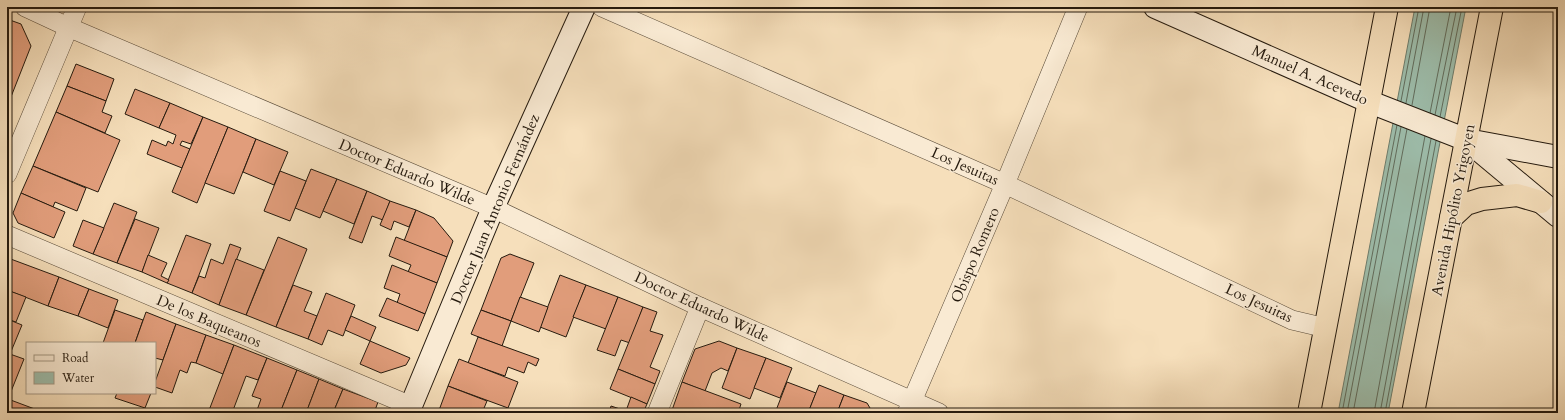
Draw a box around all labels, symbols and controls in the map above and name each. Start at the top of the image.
street label: Manuel A. Acevedo [1249,40,1371,110]
street label: Doctor Juan Antonio Fernández [446,111,544,307]
street label: Avenida Hipólito Yrigoyen [1427,122,1480,298]
street label: Doctor Eduardo Wilde [336,134,478,210]
street label: Los Jesuitas [928,142,1002,190]
street label: Obispo Romero [946,204,1004,306]
street label: Doctor Eduardo Wilde [631,267,773,347]
street label: Los Jesuitas [1222,279,1296,327]
street label: De los Baqueanos [154,290,264,352]
legend [26,342,156,394]
text: Road [62,350,89,366]
text: Water [61,370,95,386]

